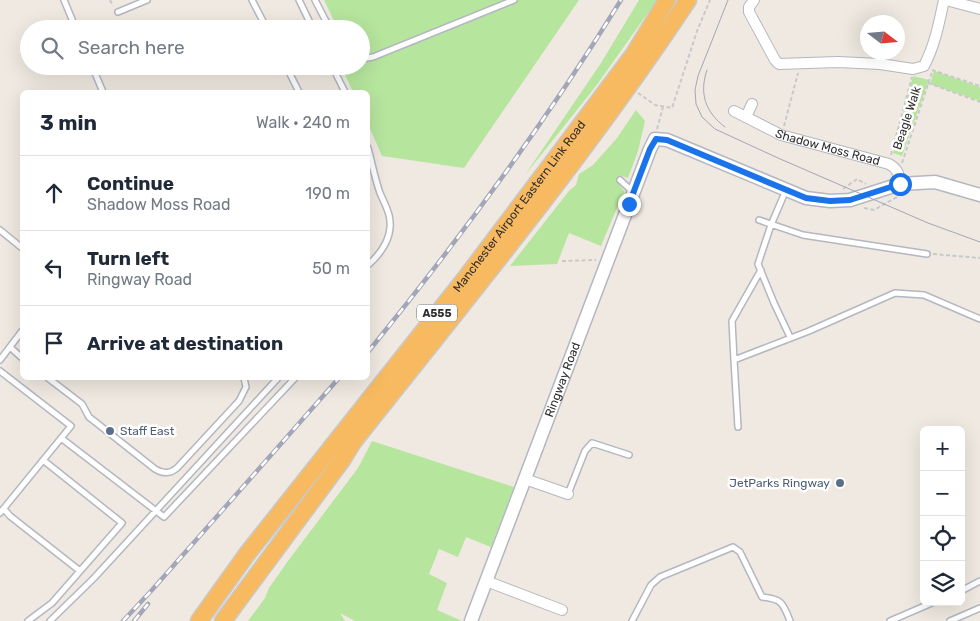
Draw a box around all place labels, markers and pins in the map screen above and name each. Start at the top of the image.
place label: Staff East [120,424,175,438]
marker: Staff East [104,425,116,437]
place label: JetParks Ringway [729,476,830,490]
marker: JetParks Ringway [834,477,846,489]

